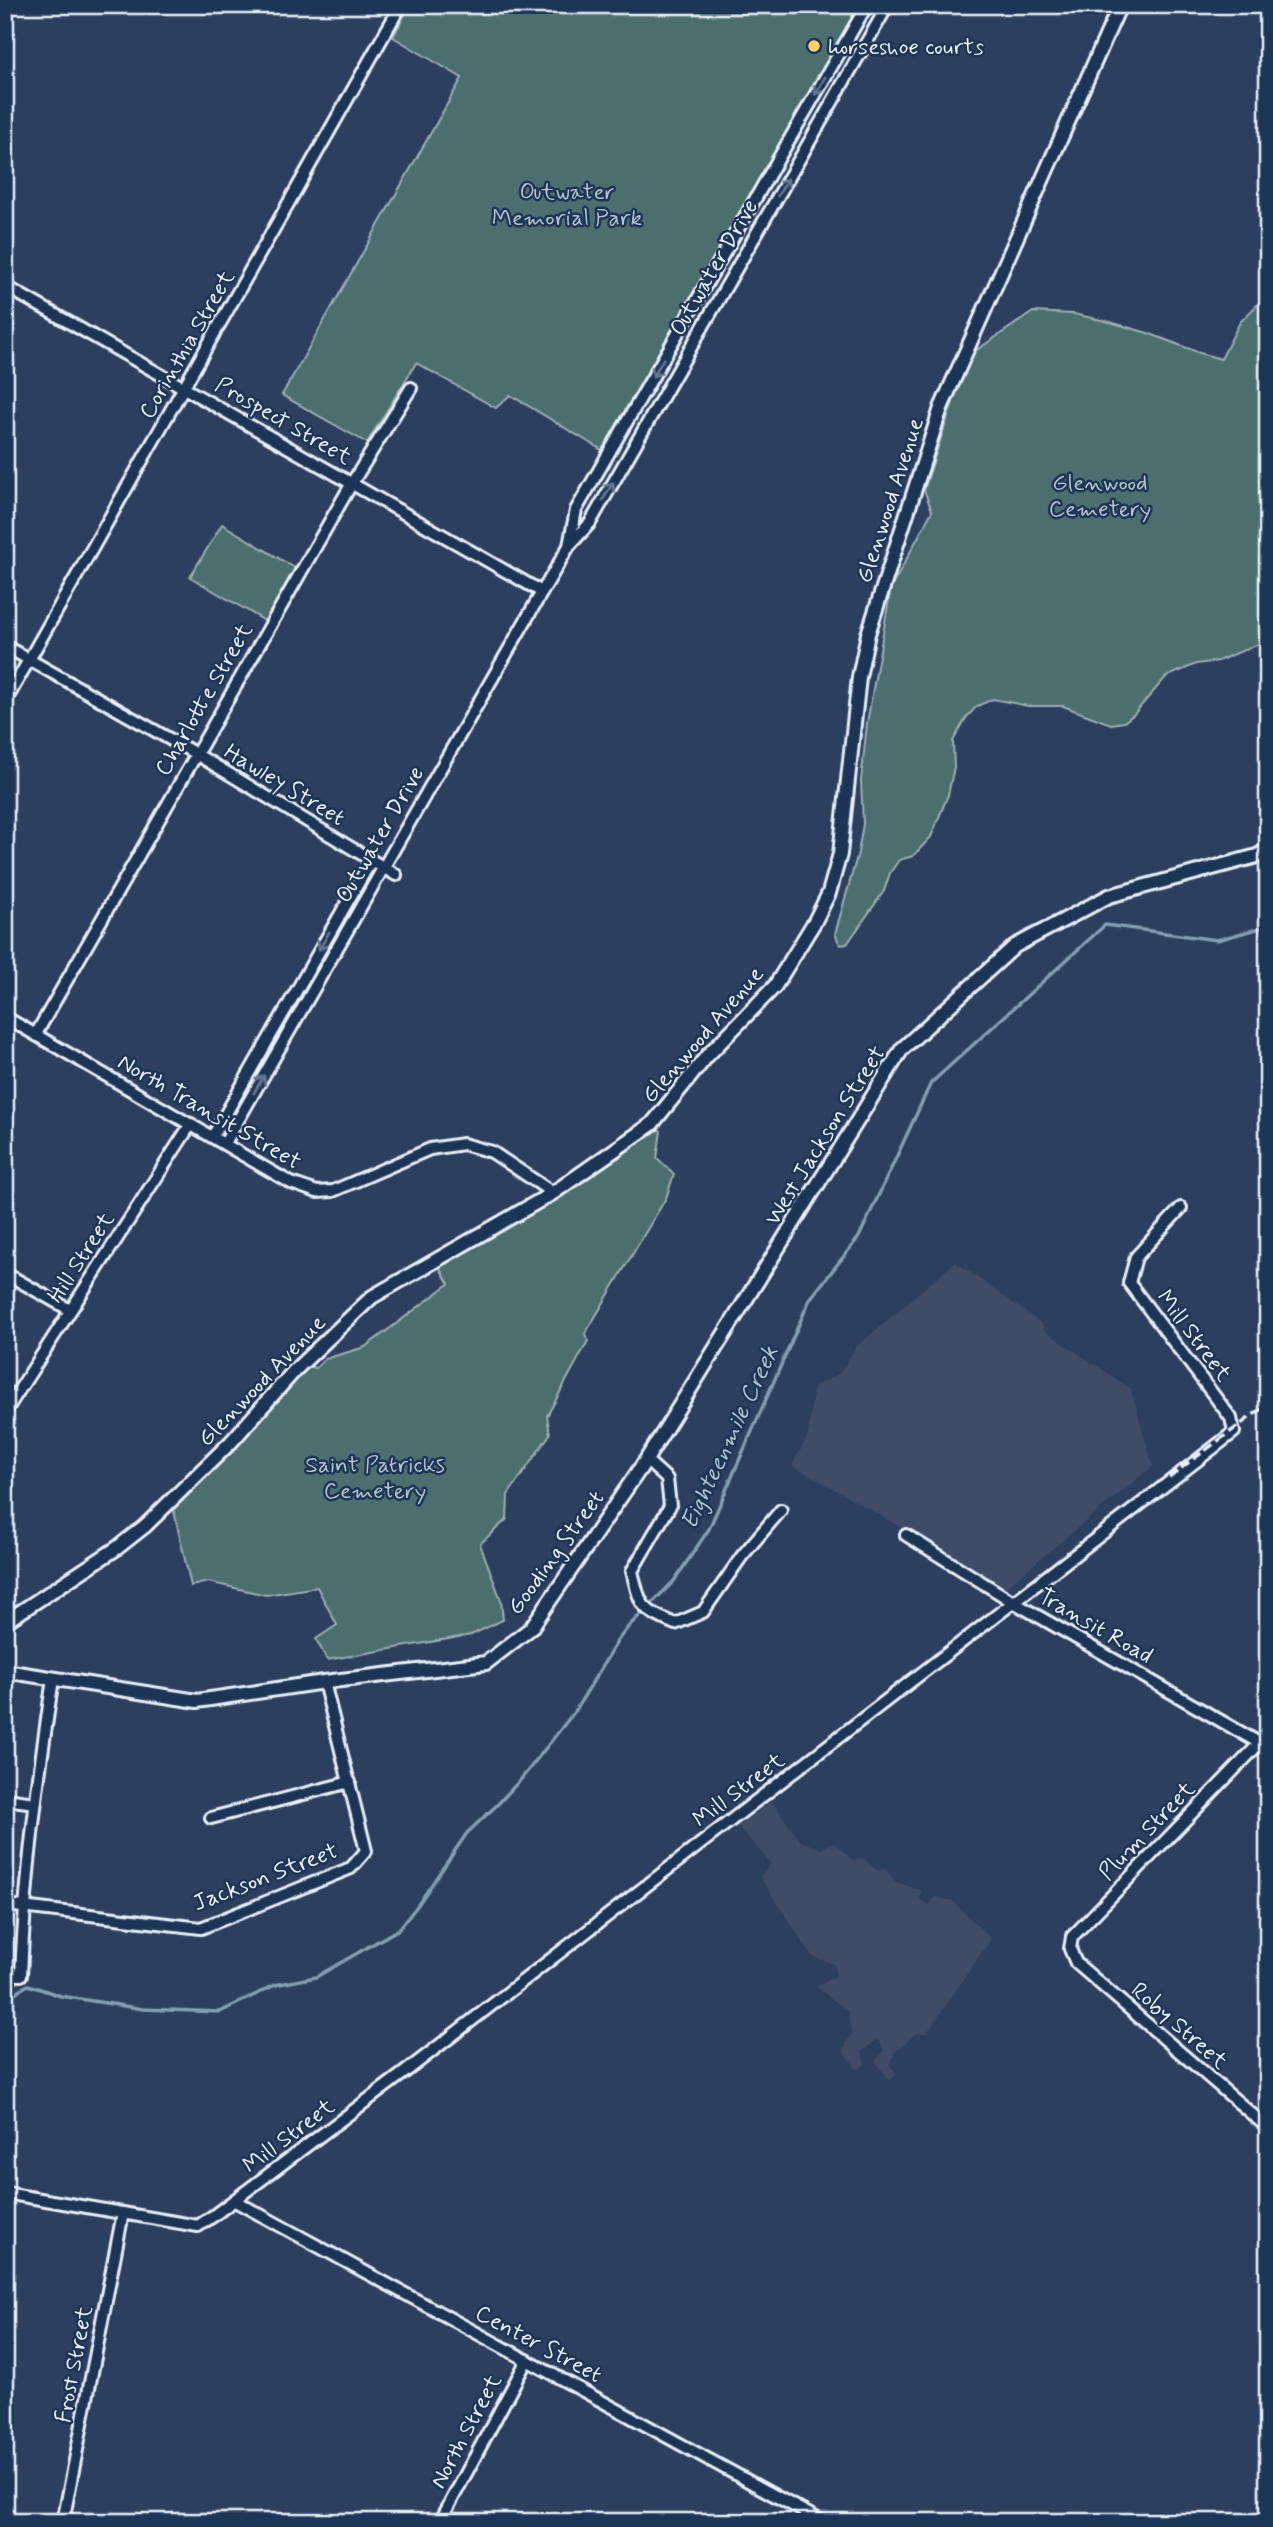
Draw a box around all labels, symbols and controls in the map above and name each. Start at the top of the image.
place label: horseshoe courts [828,33,984,63]
marker: horseshoe courts [806,38,822,54]
one-way arrow [813,75,827,95]
park label: Outwater Memorial Park [492,178,642,234]
one-way arrow [776,178,790,198]
street label: Outwater Drive [663,194,766,342]
street label: Corinthia Street [133,265,243,425]
one-way arrow [651,357,665,377]
street label: Prospect Street [209,371,357,473]
street label: Glenwood Avenue [850,414,932,587]
park label: Glenwood Cemetery [1049,469,1151,525]
one-way arrow [602,481,616,501]
street label: Charlotte Street [149,618,261,782]
street label: Hawley Street [218,738,350,834]
street label: Outwater Drive [329,761,432,909]
one-way arrow [317,931,331,951]
street label: Glenwood Avenue [636,961,771,1110]
street label: West Jackson Street [758,1041,893,1231]
street label: North Transit Street [112,1048,306,1178]
one-way arrow [253,1075,267,1095]
street label: Hill Street [41,1207,122,1309]
street label: Mill Street [1149,1284,1238,1389]
street label: Glenwood Avenue [192,1309,333,1454]
water label: Eighteenmile Creek [674,1341,786,1534]
park label: Saint Patricks Cemetery [305,1451,445,1507]
street label: Gooding Street [501,1485,612,1621]
street label: Transit Road [1032,1582,1158,1672]
street label: Mill Street [687,1746,792,1835]
street label: Plum Street [1093,1775,1203,1887]
street label: Jackson Street [189,1836,343,1919]
street label: Roby Street [1124,1976,1234,2077]
street label: Mill Street [237,2092,342,2181]
street label: Center Street [469,2299,607,2391]
street label: Frost Street [49,2303,101,2425]
street label: North Street [424,2369,510,2494]

